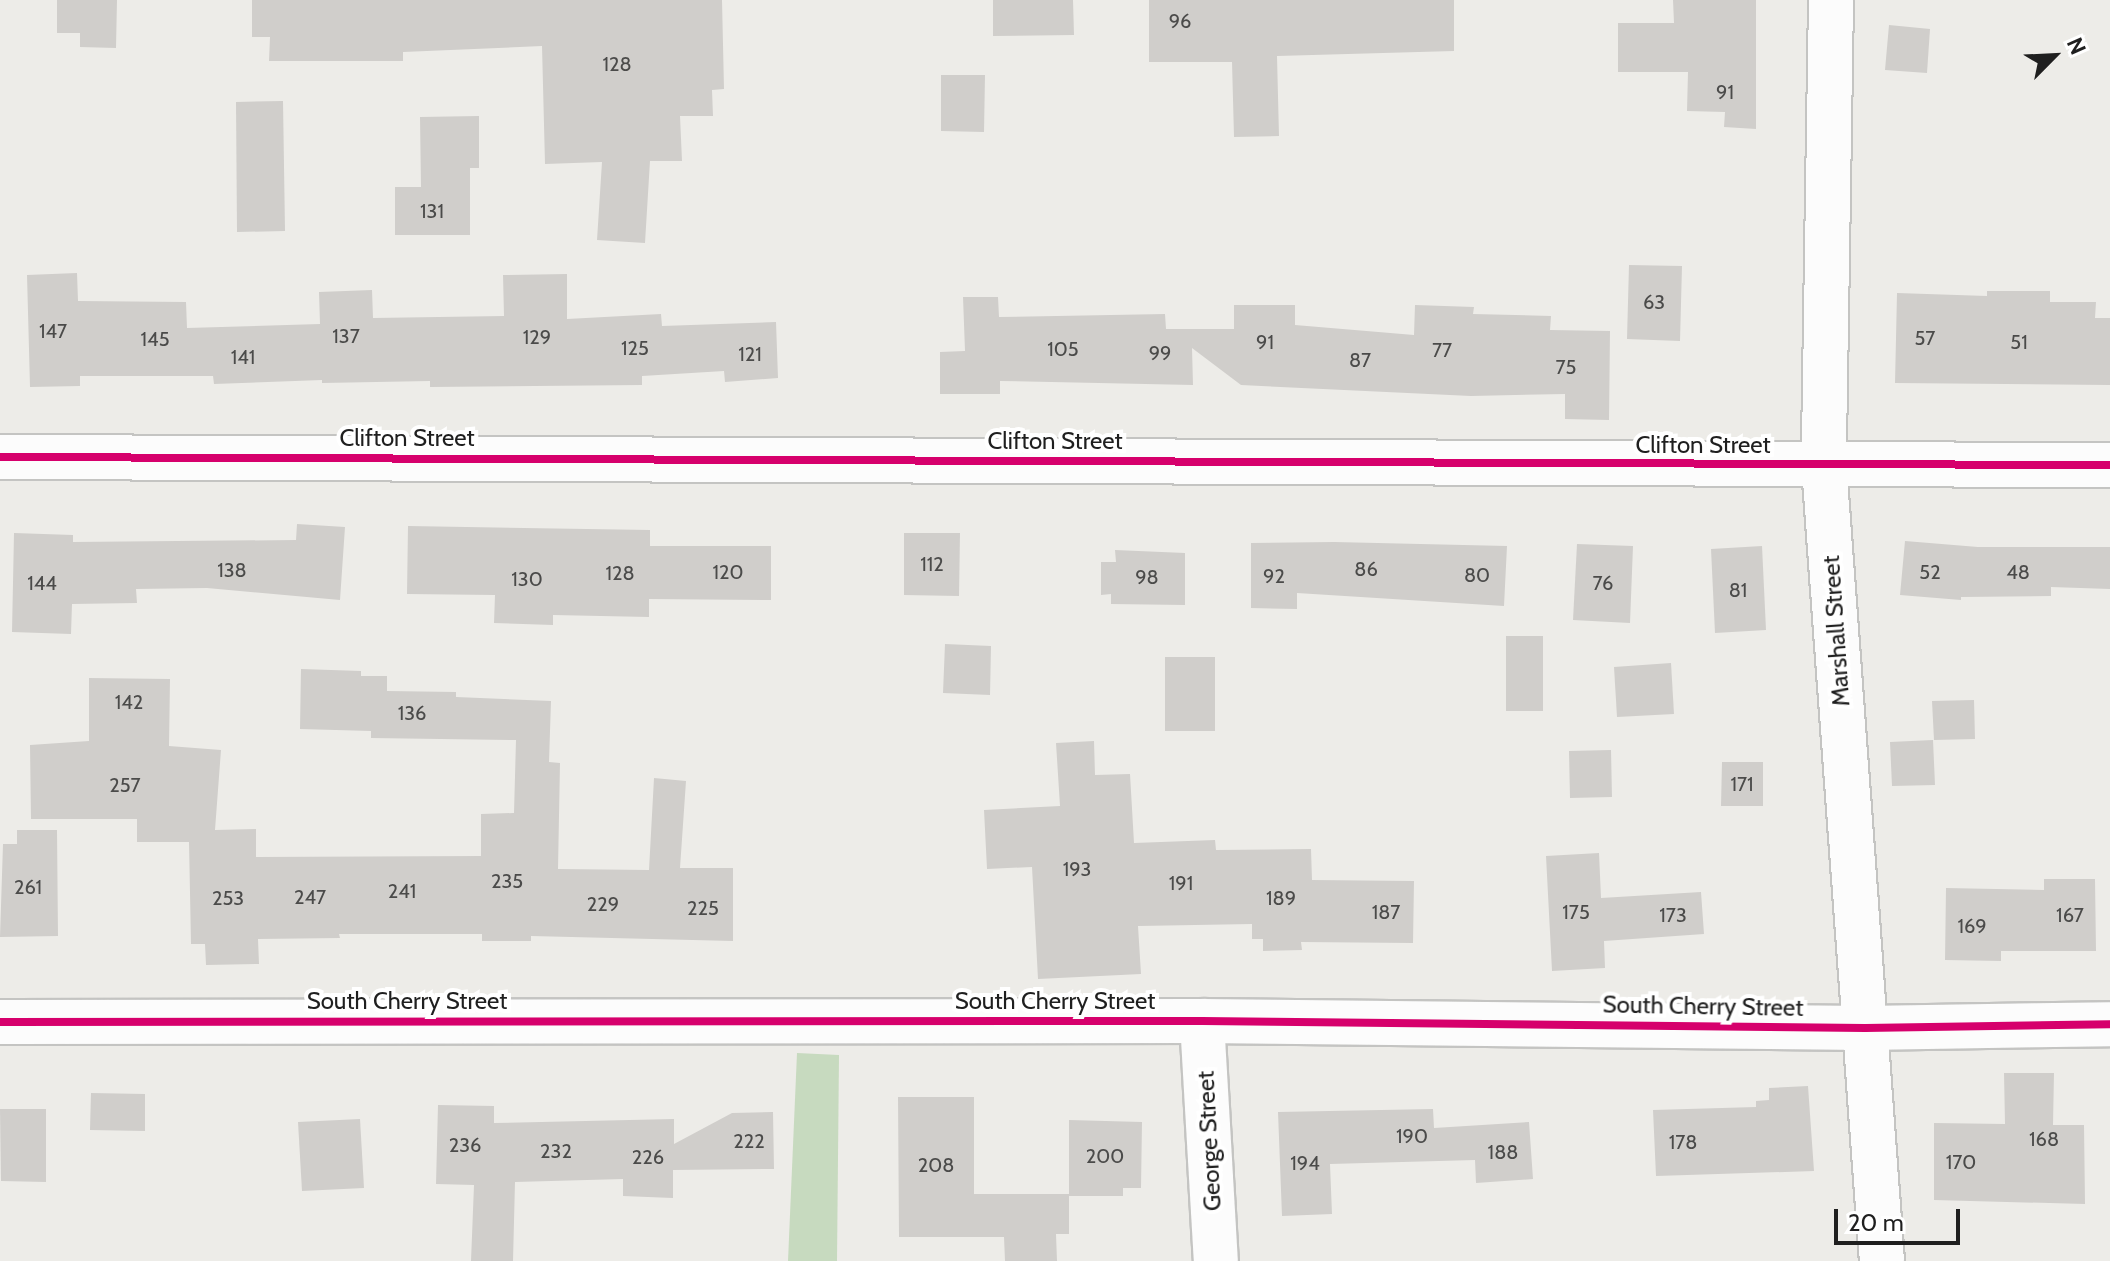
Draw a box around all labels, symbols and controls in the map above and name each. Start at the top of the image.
house number: 96 [1169,9,1191,33]
north arrow [2014,16,2094,96]
text: N [2061,33,2092,59]
house number: 128 [602,52,632,76]
house number: 91 [1716,80,1734,104]
house number: 131 [420,199,444,223]
house number: 63 [1643,290,1665,314]
house number: 147 [39,319,67,343]
house number: 137 [332,324,360,348]
house number: 129 [523,325,551,349]
house number: 57 [1915,326,1935,350]
house number: 145 [141,327,169,351]
house number: 91 [1256,330,1274,354]
house number: 51 [2010,330,2028,354]
house number: 125 [621,336,649,360]
house number: 105 [1047,337,1079,361]
house number: 77 [1432,338,1452,362]
house number: 99 [1149,341,1171,365]
house number: 121 [738,342,762,366]
house number: 141 [231,345,255,369]
house number: 87 [1349,348,1371,372]
house number: 75 [1556,355,1576,379]
street label: Clifton Street [339,424,475,452]
street label: Clifton Street [987,427,1123,455]
street label: Clifton Street [1635,431,1771,459]
house number: 112 [920,552,944,576]
street label: Marshall Street [1816,555,1856,707]
house number: 86 [1354,557,1378,581]
house number: 138 [217,558,247,582]
house number: 120 [713,560,743,584]
house number: 52 [1919,560,1941,584]
house number: 48 [2006,560,2030,584]
house number: 128 [605,561,635,585]
house number: 80 [1464,563,1490,587]
house number: 92 [1263,564,1285,588]
house number: 98 [1135,565,1159,589]
house number: 130 [511,567,543,591]
house number: 144 [27,571,57,595]
house number: 76 [1593,571,1613,595]
house number: 81 [1729,578,1747,602]
house number: 142 [115,690,143,714]
house number: 136 [398,701,426,725]
house number: 171 [1730,772,1754,796]
house number: 257 [109,773,141,797]
house number: 193 [1063,857,1091,881]
house number: 235 [491,869,523,893]
house number: 191 [1169,871,1193,895]
house number: 261 [14,875,42,899]
house number: 241 [388,879,416,903]
house number: 247 [294,885,326,909]
house number: 253 [212,886,244,910]
house number: 189 [1266,886,1296,910]
house number: 229 [587,892,619,916]
house number: 225 [687,896,719,920]
house number: 187 [1372,900,1400,924]
house number: 175 [1562,900,1590,924]
house number: 173 [1659,903,1687,927]
house number: 167 [2056,903,2084,927]
house number: 169 [1957,914,1987,938]
street label: South Cherry Street [307,987,507,1015]
street label: South Cherry Street [955,987,1155,1015]
street label: South Cherry Street [1602,990,1804,1022]
street label: George Street [1191,1070,1227,1212]
house number: 190 [1396,1124,1428,1148]
house number: 168 [2029,1127,2059,1151]
house number: 222 [733,1129,765,1153]
house number: 178 [1669,1130,1697,1154]
house number: 236 [449,1133,481,1157]
house number: 232 [540,1139,572,1163]
house number: 188 [1488,1140,1518,1164]
house number: 200 [1086,1144,1124,1168]
house number: 226 [632,1145,664,1169]
house number: 170 [1946,1150,1976,1174]
house number: 194 [1290,1151,1320,1175]
house number: 208 [918,1153,954,1177]
scale bar [1838,1193,1964,1243]
text: 20 m [1848,1208,1904,1237]

